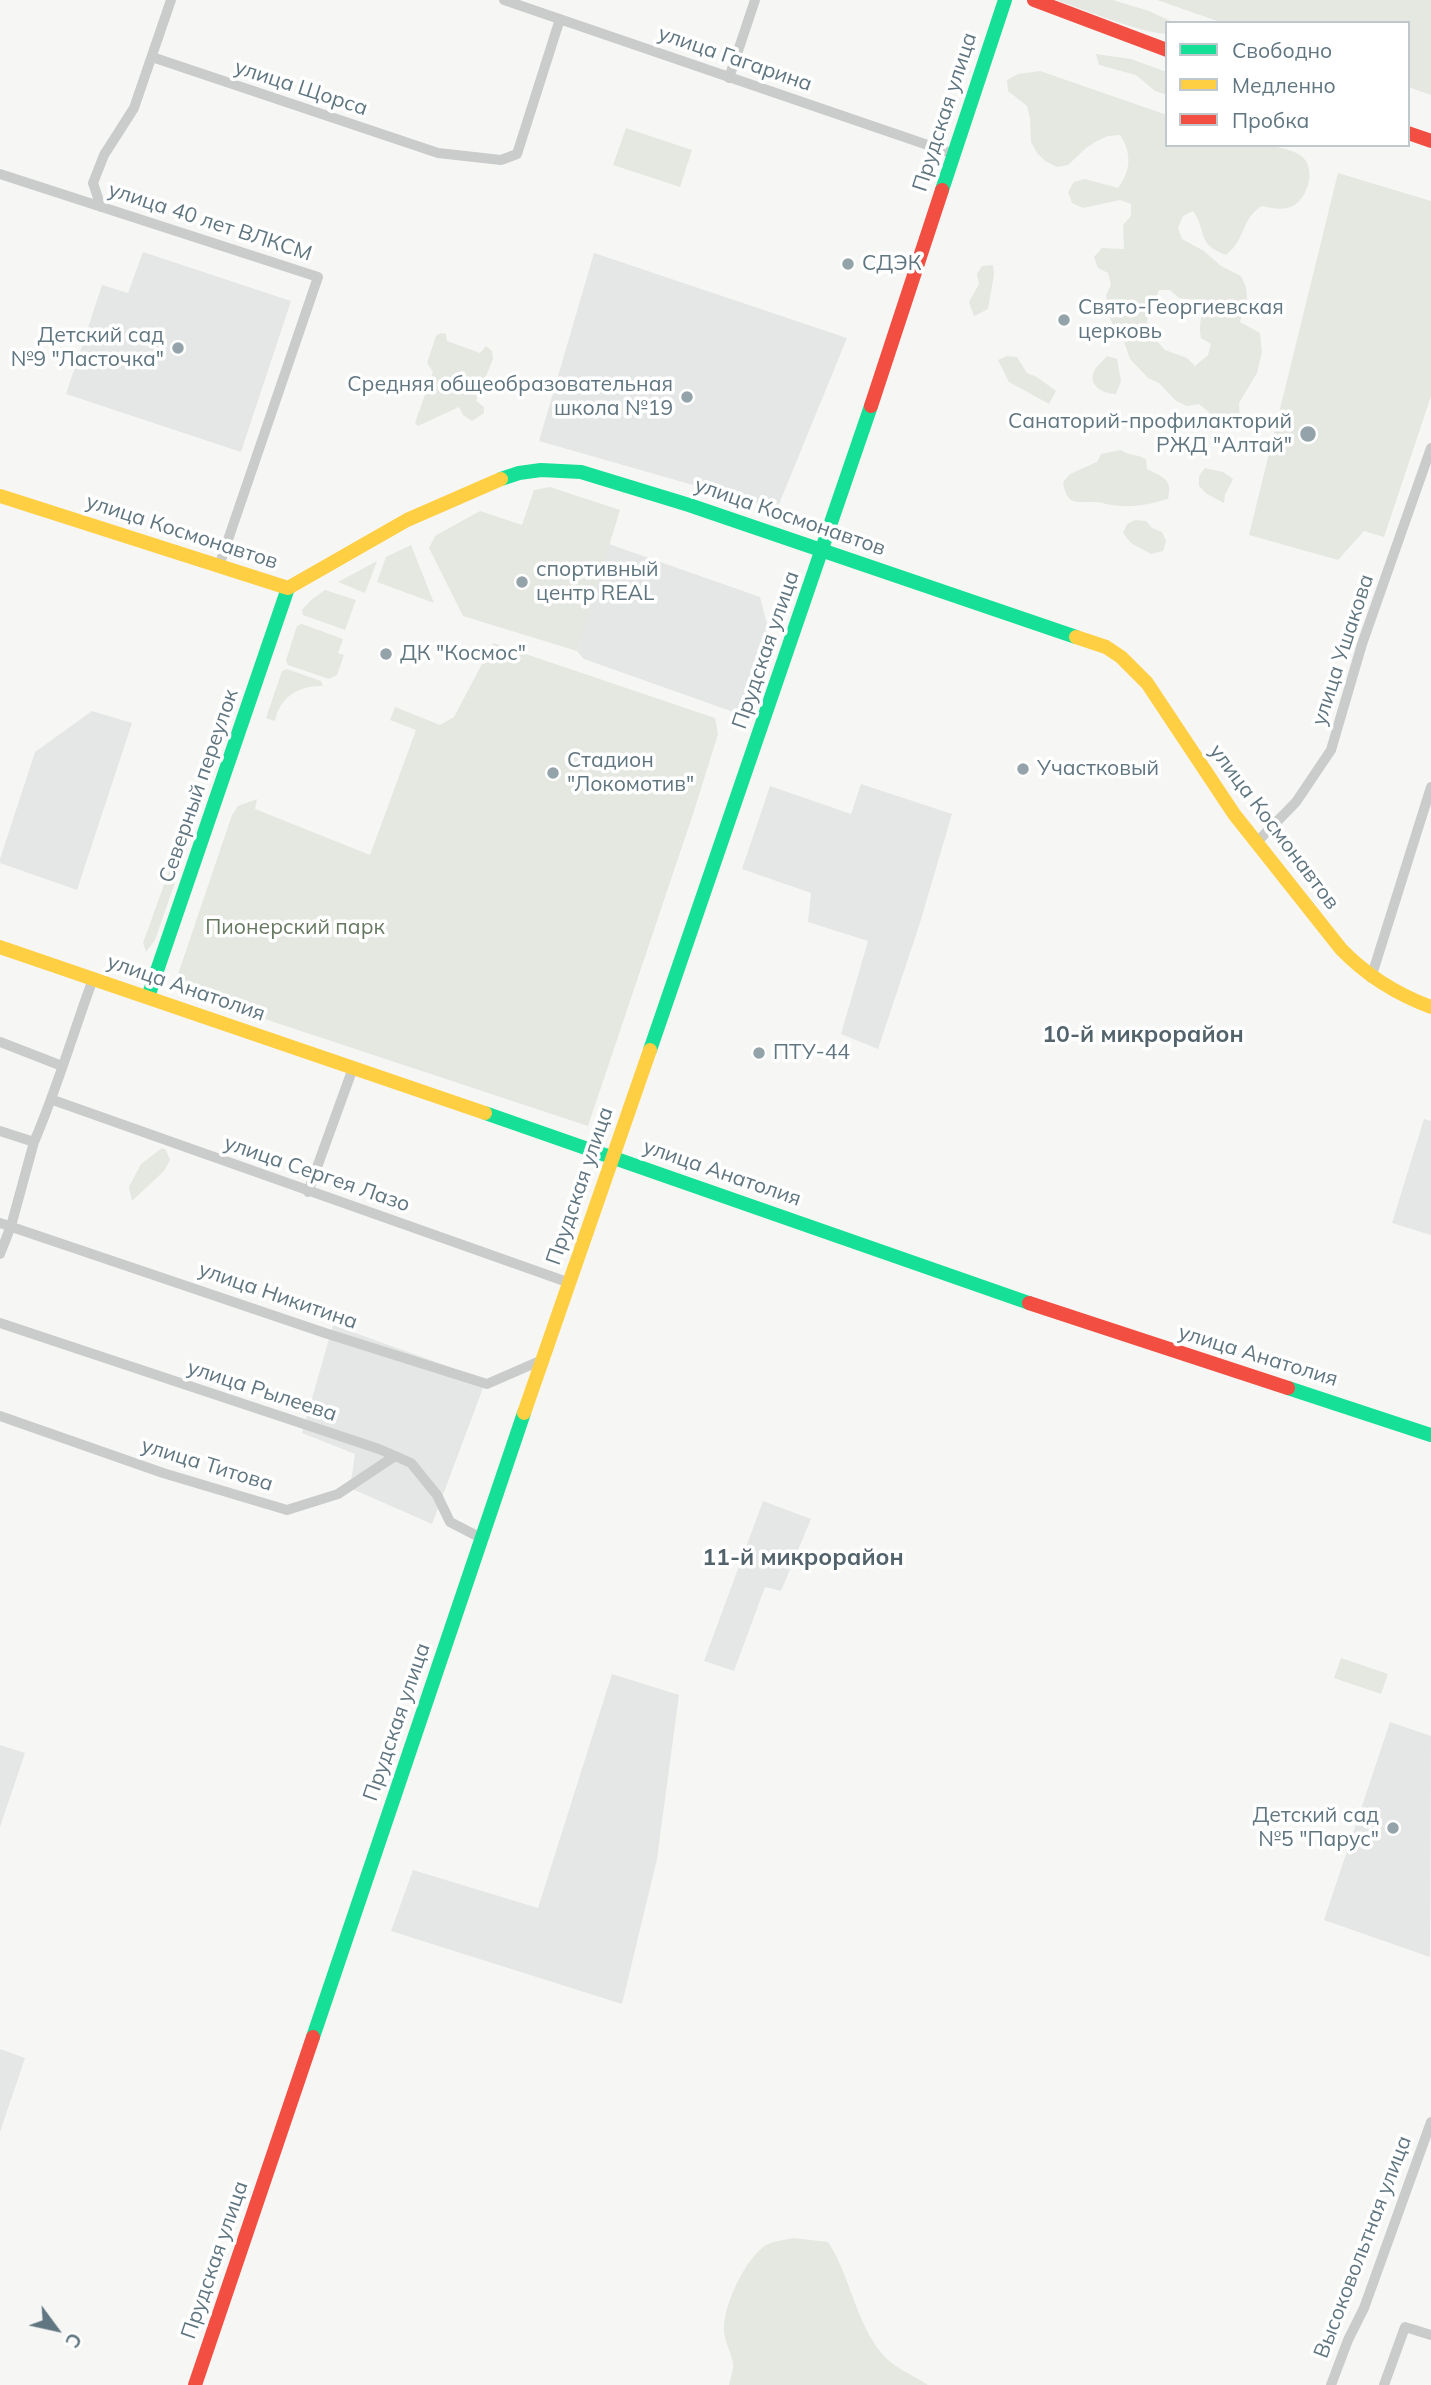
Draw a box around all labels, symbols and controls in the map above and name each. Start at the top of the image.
street label: улица Гагарина [655,21,815,97]
legend [1165,21,1410,147]
street label: Прудская улица [907,29,983,195]
text: Свободно [1232,37,1332,63]
street label: улица Щорса [231,55,371,121]
text: Медленно [1232,72,1336,98]
text: Пробка [1232,107,1309,133]
street label: улица 40 лет ВЛКСМ [105,177,315,267]
place label: СДЭК [862,251,921,277]
marker: СДЭК [840,256,856,272]
place label: Свято-Георгиевская церковь [1078,295,1284,345]
marker: Свято-Георгиевская церковь [1056,312,1072,328]
place label: Детский сад №9 "Ласточка" [11,323,164,373]
marker: Детский сад №9 "Ласточка" [170,340,186,356]
place label: Средняя общеобразовательная школа №19 [347,372,673,422]
marker: Средняя общеобразовательная школа №19 [679,389,695,405]
place label: Санаторий-профилакторий РЖД "Алтай" [1008,409,1292,459]
marker: Санаторий-профилакторий РЖД "Алтай" [1298,424,1318,444]
street label: улица Космонавтов [691,472,889,562]
street label: улица Космонавтов [83,489,281,575]
place label: спортивный центр REAL [536,557,659,607]
street label: Прудская улица [727,568,805,732]
street label: улица Ушакова [1307,571,1379,729]
marker: спортивный центр REAL [514,574,530,590]
place label: ДК "Космос" [400,641,526,667]
marker: ДК "Космос" [378,646,394,662]
street label: Северный переулок [154,686,244,886]
street label: улица Космонавтов [1204,739,1344,915]
place label: Стадион "Локомотив" [567,748,694,798]
place label: Участковый [1037,756,1159,782]
marker: Участковый [1015,761,1031,777]
marker: Стадион "Локомотив" [545,765,561,781]
park label: Пионерский парк [205,915,385,941]
street label: улица Анатолия [104,949,268,1027]
district label: 10-й микрорайон [1042,1021,1244,1049]
place label: ПТУ-44 [773,1040,850,1066]
marker: ПТУ-44 [751,1045,767,1061]
street label: Прудская улица [541,1104,619,1268]
street label: улица Сергея Лазо [221,1130,413,1218]
street label: улица Анатолия [640,1134,804,1212]
street label: улица Никитина [195,1257,361,1335]
street label: улица Анатолия [1175,1320,1341,1392]
street label: улица Рылеева [184,1355,340,1427]
street label: улица Титова [138,1433,276,1497]
district label: 11-й микрорайон [702,1544,904,1572]
street label: Прудская улица [358,1640,436,1804]
place label: Детский сад №5 "Парус" [1252,1803,1379,1853]
marker: Детский сад №5 "Парус" [1385,1820,1401,1836]
street label: Высоковольтная улица [1309,2132,1417,2362]
street label: Прудская улица [176,2178,254,2342]
north arrow [21,2294,91,2364]
text: С [60,2328,87,2352]

